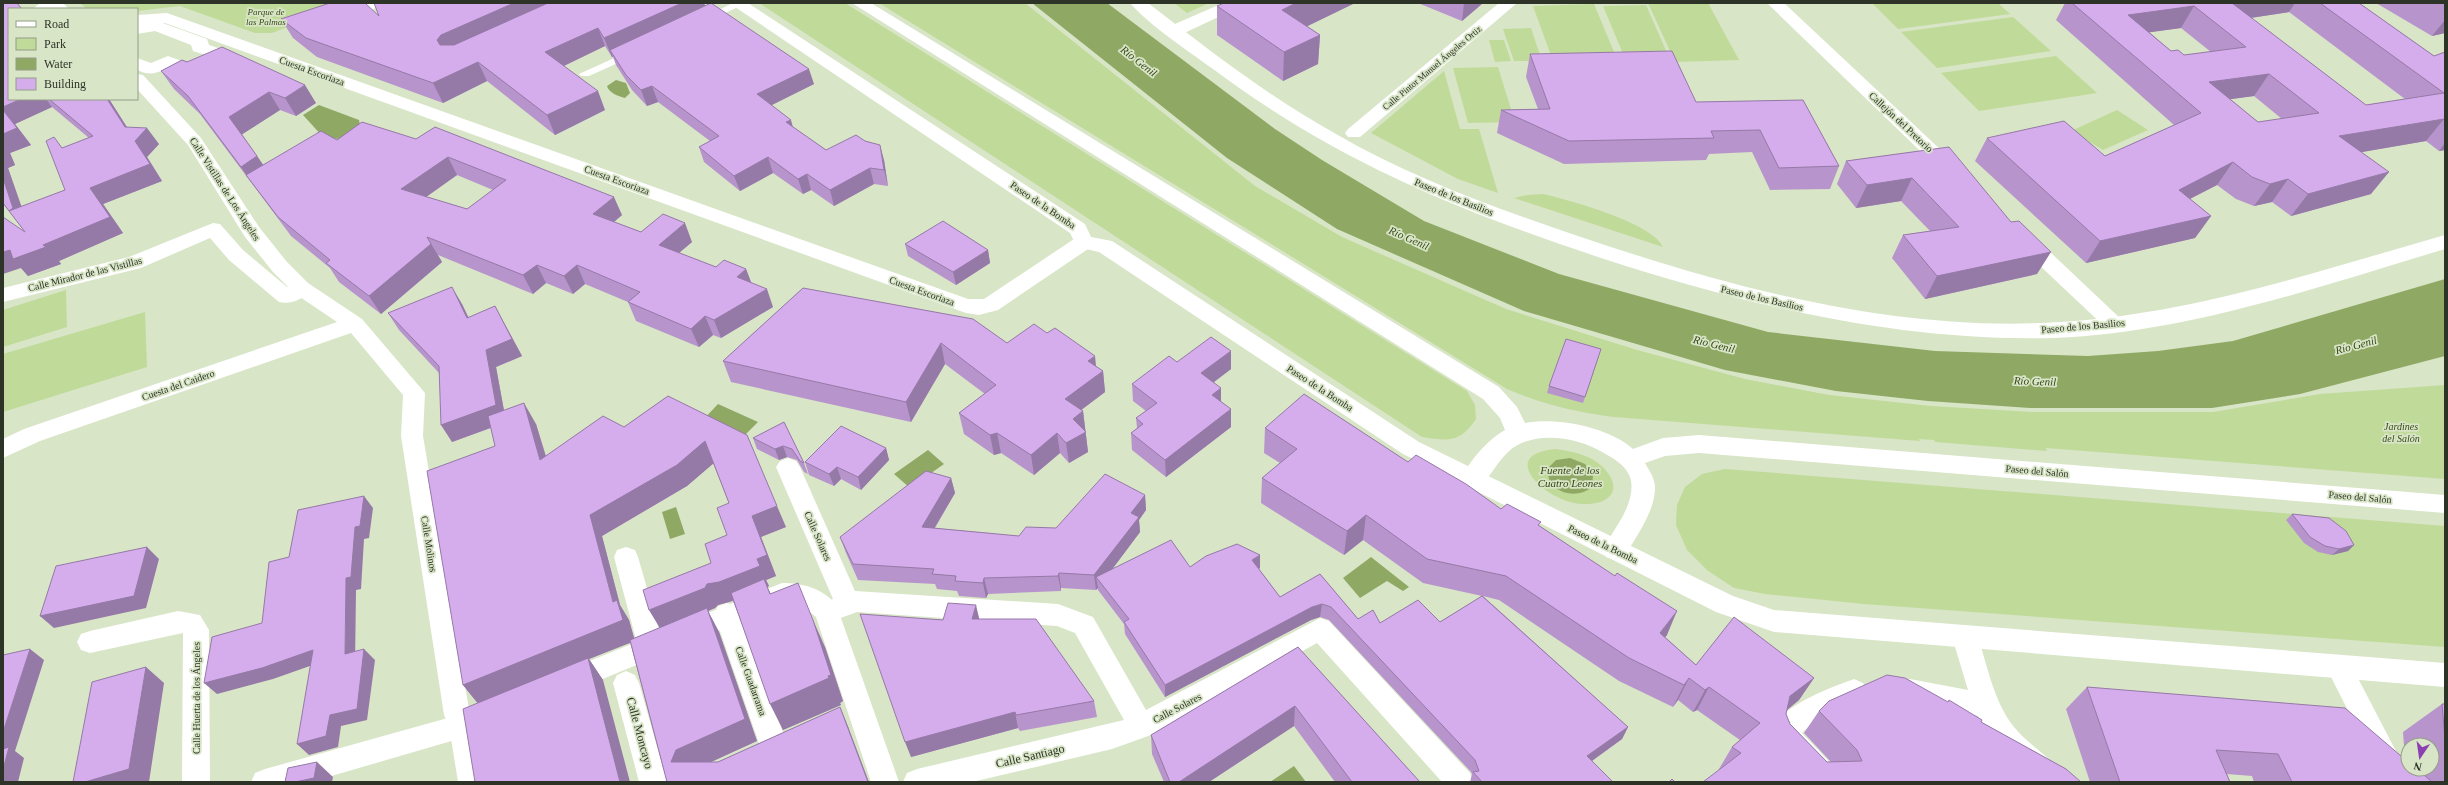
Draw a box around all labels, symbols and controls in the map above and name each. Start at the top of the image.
park label: Parque de las Palmas [246,7,286,27]
legend [8,8,138,100]
text: Road [44,17,69,31]
street label: Calle Pintor Manuel Ángeles Ortiz [1381,24,1483,112]
text: Park [44,37,66,51]
water label: Río Genil [1118,43,1159,79]
street label: Cuesta Escoriaza [278,54,347,88]
text: Water [44,57,72,71]
text: Building [44,77,86,91]
street label: Callejón del Pretorio [1867,90,1935,154]
street label: Calle Vistillas de Los Ángeles [187,135,263,243]
street label: Cuesta Escoriaza [583,163,652,197]
street label: Paseo de los Basilios [1413,176,1495,218]
street label: Paseo de la Bomba [1008,179,1078,231]
water label: Río Genil [1386,223,1431,252]
street label: Calle Mirador de las Vistillas [27,254,143,293]
street label: Cuesta Escoriaza [888,274,957,308]
street label: Paseo de los Basilios [1720,283,1804,313]
street label: Paseo de los Basilios [2041,317,2126,335]
water label: Río Genil [1691,333,1736,355]
water label: Río Genil [2333,334,2378,357]
street label: Paseo de la Bomba [1285,363,1355,414]
street label: Cuesta del Caidero [140,367,216,403]
water label: Río Genil [2013,374,2056,388]
park label: Jardines del Salón [2382,421,2420,444]
street label: Paseo del Salón [2005,463,2069,479]
water label: Fuente de los Cuatro Leones [1538,464,1602,489]
street label: Paseo del Salón [2328,489,2392,505]
street label: Calle Solares [802,510,834,563]
street label: Calle Molinos [419,515,439,573]
street label: Paseo de la Bomba [1566,522,1640,566]
street label: Calle Huerta de los Ángeles [191,642,202,754]
street label: Calle Guadarrama [733,645,769,718]
street label: Calle Solares [1151,691,1203,725]
street label: Calle Moncayo [624,696,656,770]
north arrow [2400,737,2440,777]
street label: Calle Santiago [994,741,1066,771]
text: N [2412,760,2423,773]

